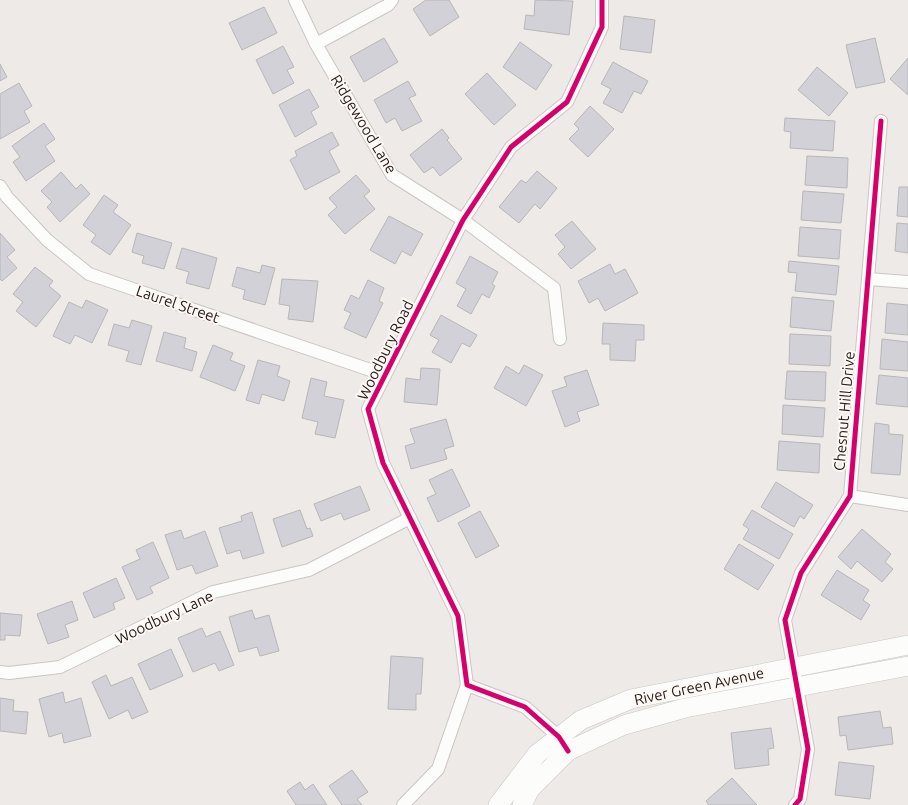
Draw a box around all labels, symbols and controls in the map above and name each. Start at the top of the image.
street label: Ridgewood Lane [328,72,400,176]
street label: Laurel Street [134,282,222,326]
street label: Woodbury Road [354,297,416,403]
street label: Chesnut Hill Drive [830,351,858,471]
street label: Woodbury Lane [112,587,216,647]
street label: River Green Avenue [632,664,766,708]

